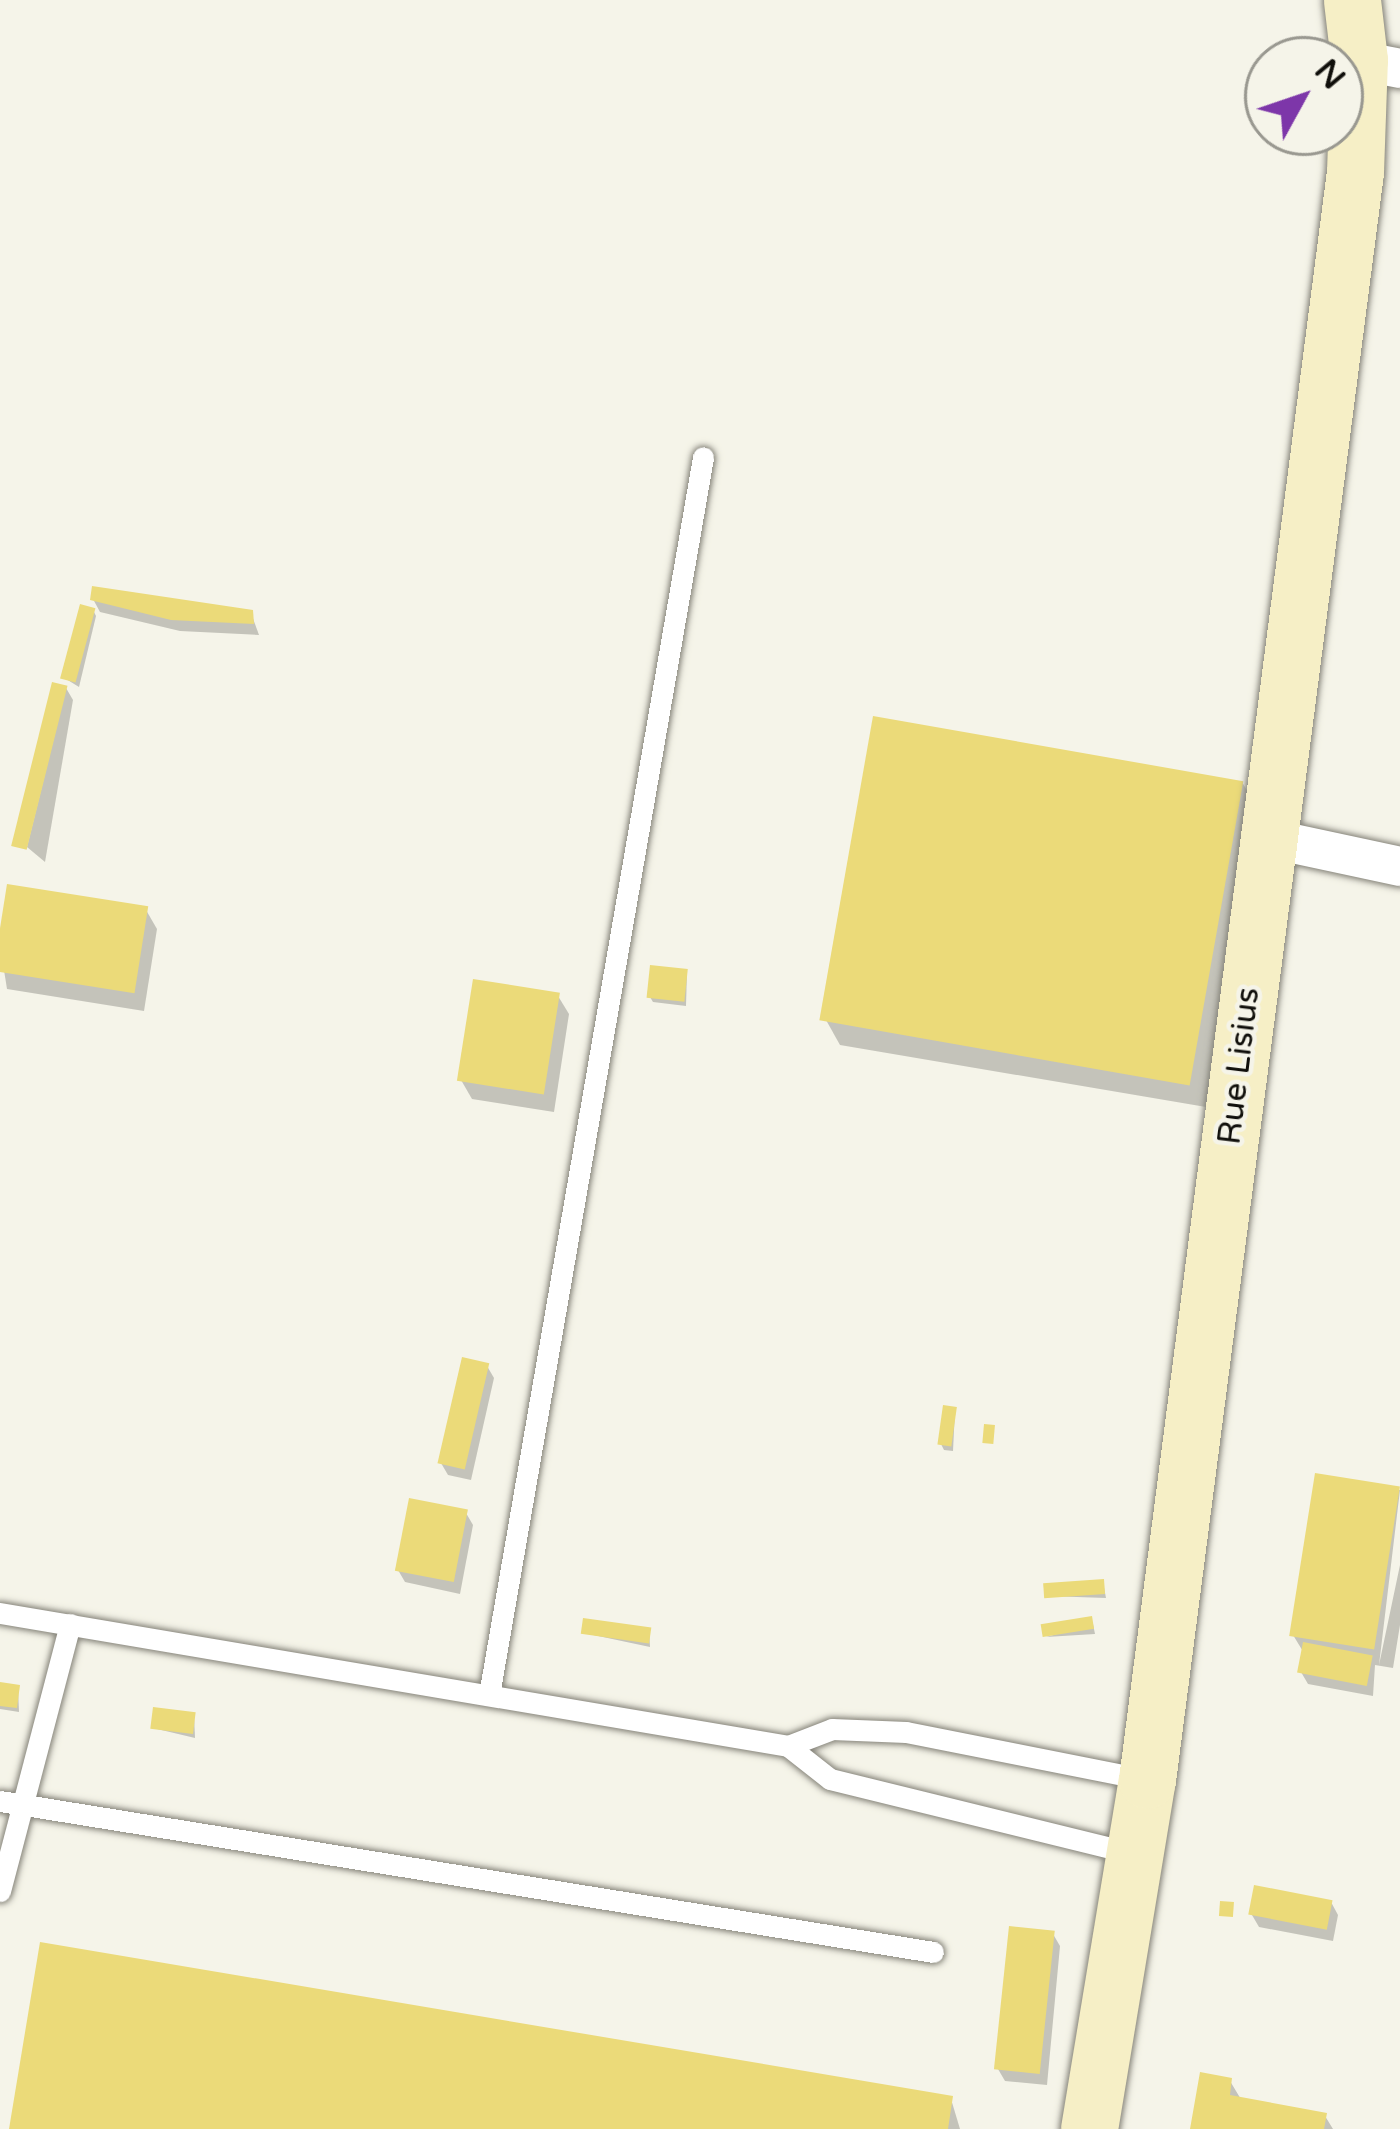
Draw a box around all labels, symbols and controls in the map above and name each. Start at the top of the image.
north arrow [1244,36,1364,156]
text: N [1306,52,1353,97]
street label: Rue Lisius [1210,985,1268,1147]

